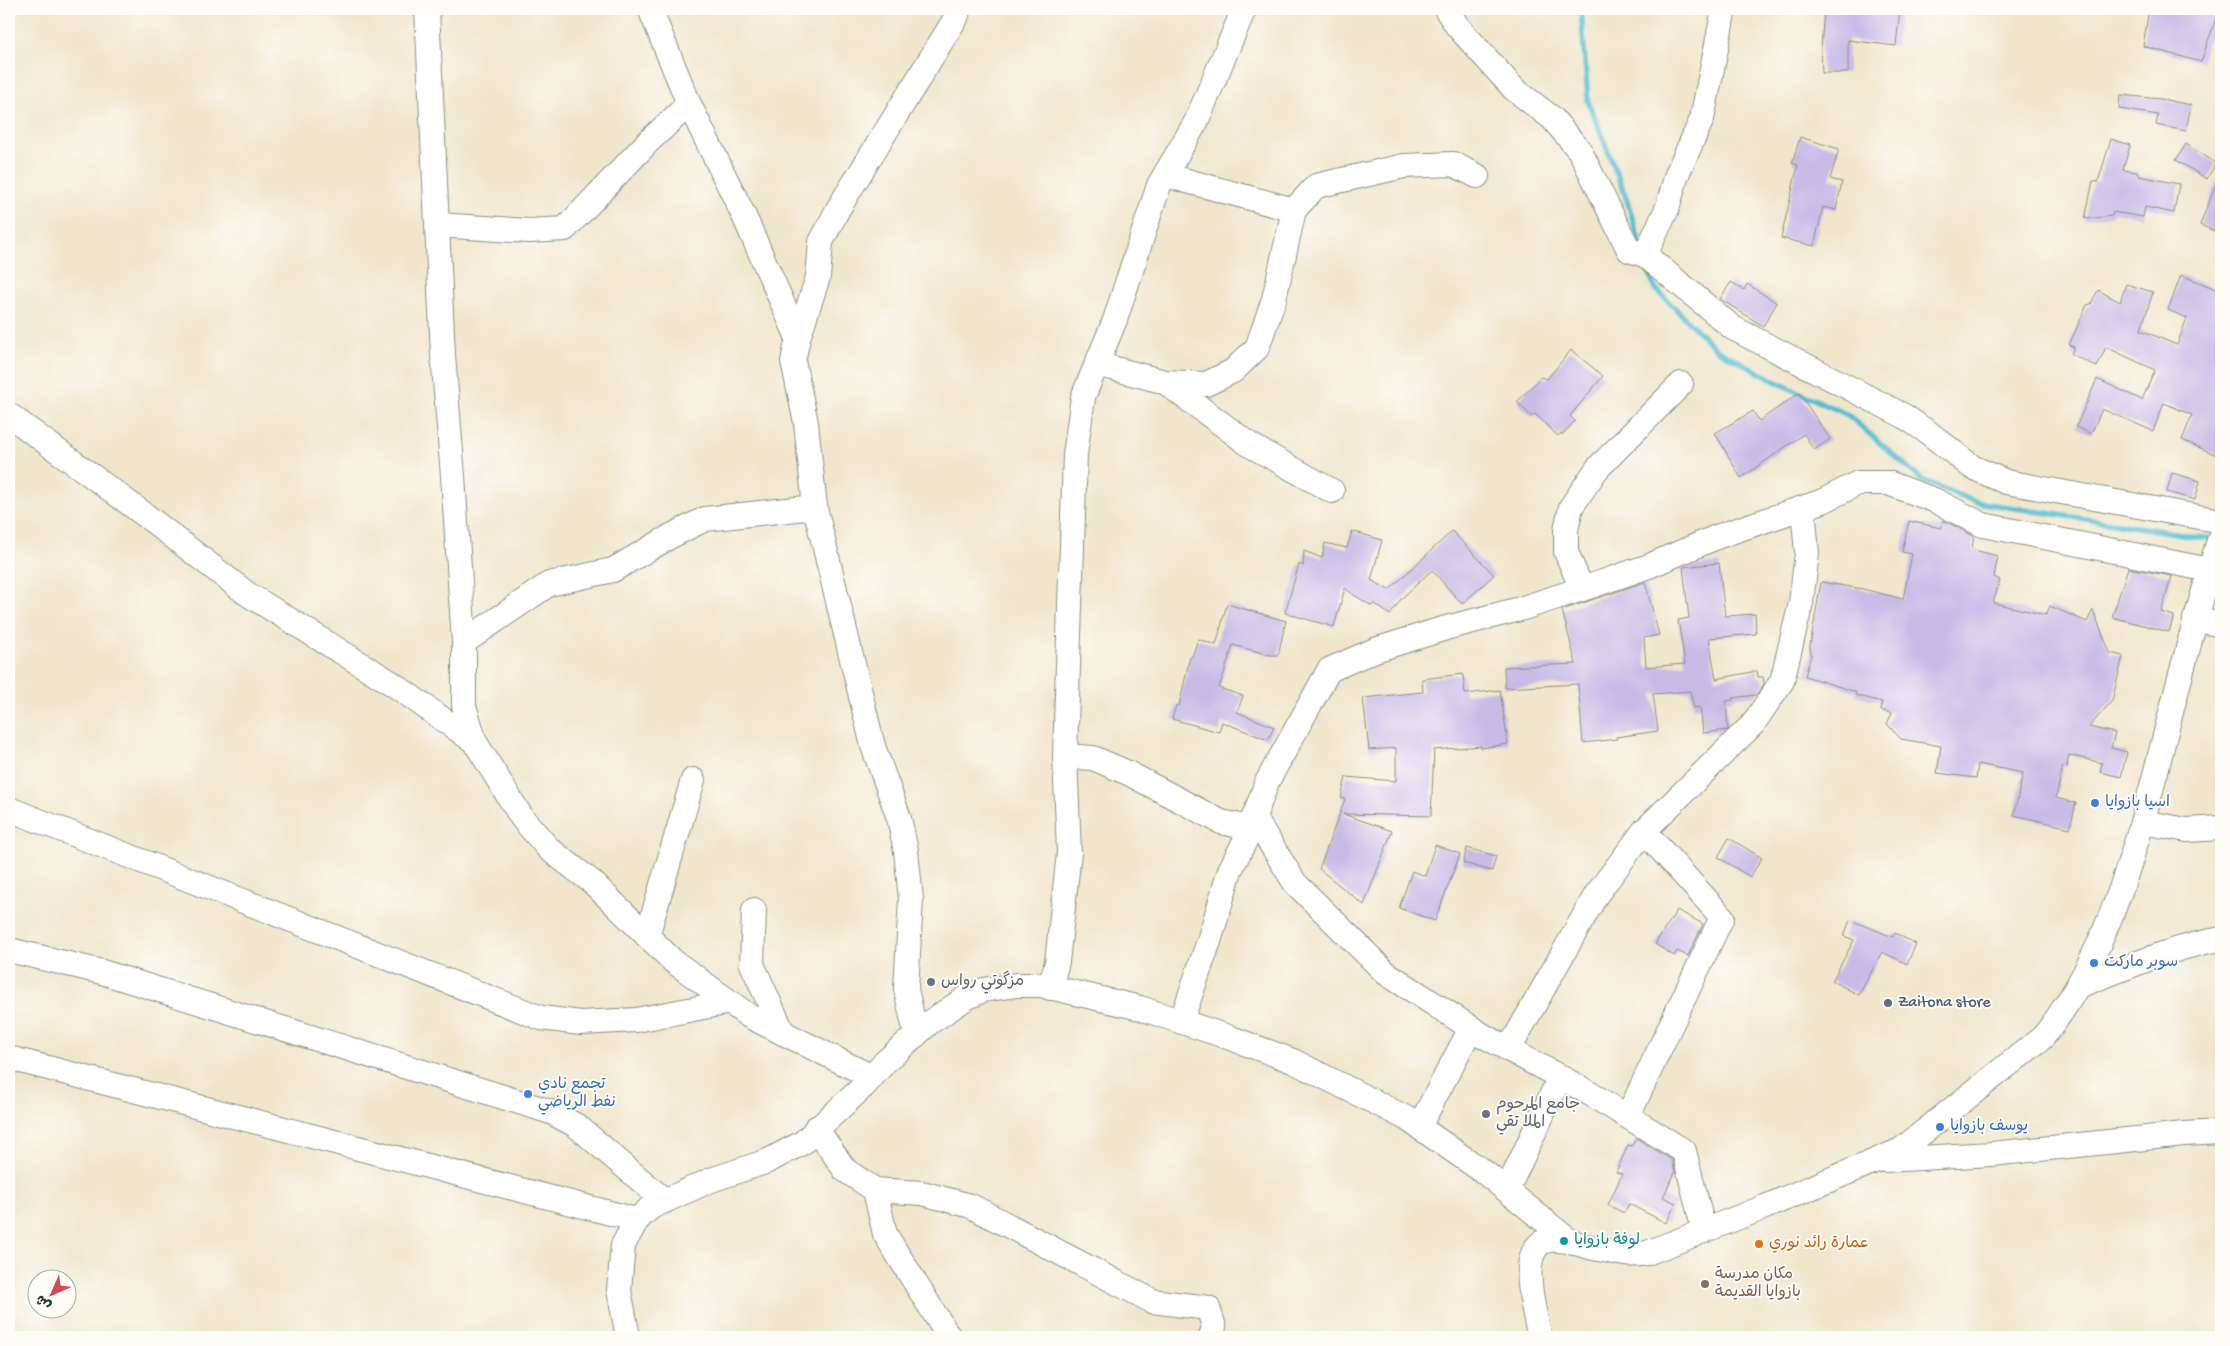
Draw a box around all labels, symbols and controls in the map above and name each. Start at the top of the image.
place label: اسيا بازوايا [2105,794,2170,813]
marker: اسيا بازوايا [2089,797,2101,809]
place label: سوبر ماركت [2104,954,2178,973]
marker: سوبر ماركت [2088,957,2100,969]
place label: مزگوتي رواس [941,970,1024,994]
marker: مزگوتي رواس [925,976,937,988]
place label: Zaitona store [1898,994,1991,1013]
marker: Zaitona store [1882,997,1894,1009]
place label: تجمع نادي نفط الرياضي [538,1076,616,1115]
marker: تجمع نادي نفط الرياضي [522,1088,534,1100]
place label: جامع المرحوم الملا تقي [1496,1096,1580,1135]
marker: جامع المرحوم الملا تقي [1480,1108,1492,1120]
place label: يوسف بازوايا [1950,1118,2028,1137]
marker: يوسف بازوايا [1934,1121,1946,1133]
place label: لوفة بازوايا [1574,1231,1640,1251]
marker: لوفة بازوايا [1558,1235,1570,1247]
place label: عمارة رائد نوري [1769,1235,1869,1254]
marker: عمارة رائد نوري [1753,1238,1765,1250]
place label: مكان مدرسة بازوايا القديمة [1715,1265,1801,1303]
north arrow [28,1268,78,1318]
marker: مكان مدرسة بازوايا القديمة [1699,1278,1711,1290]
text: ش [33,1290,56,1313]

